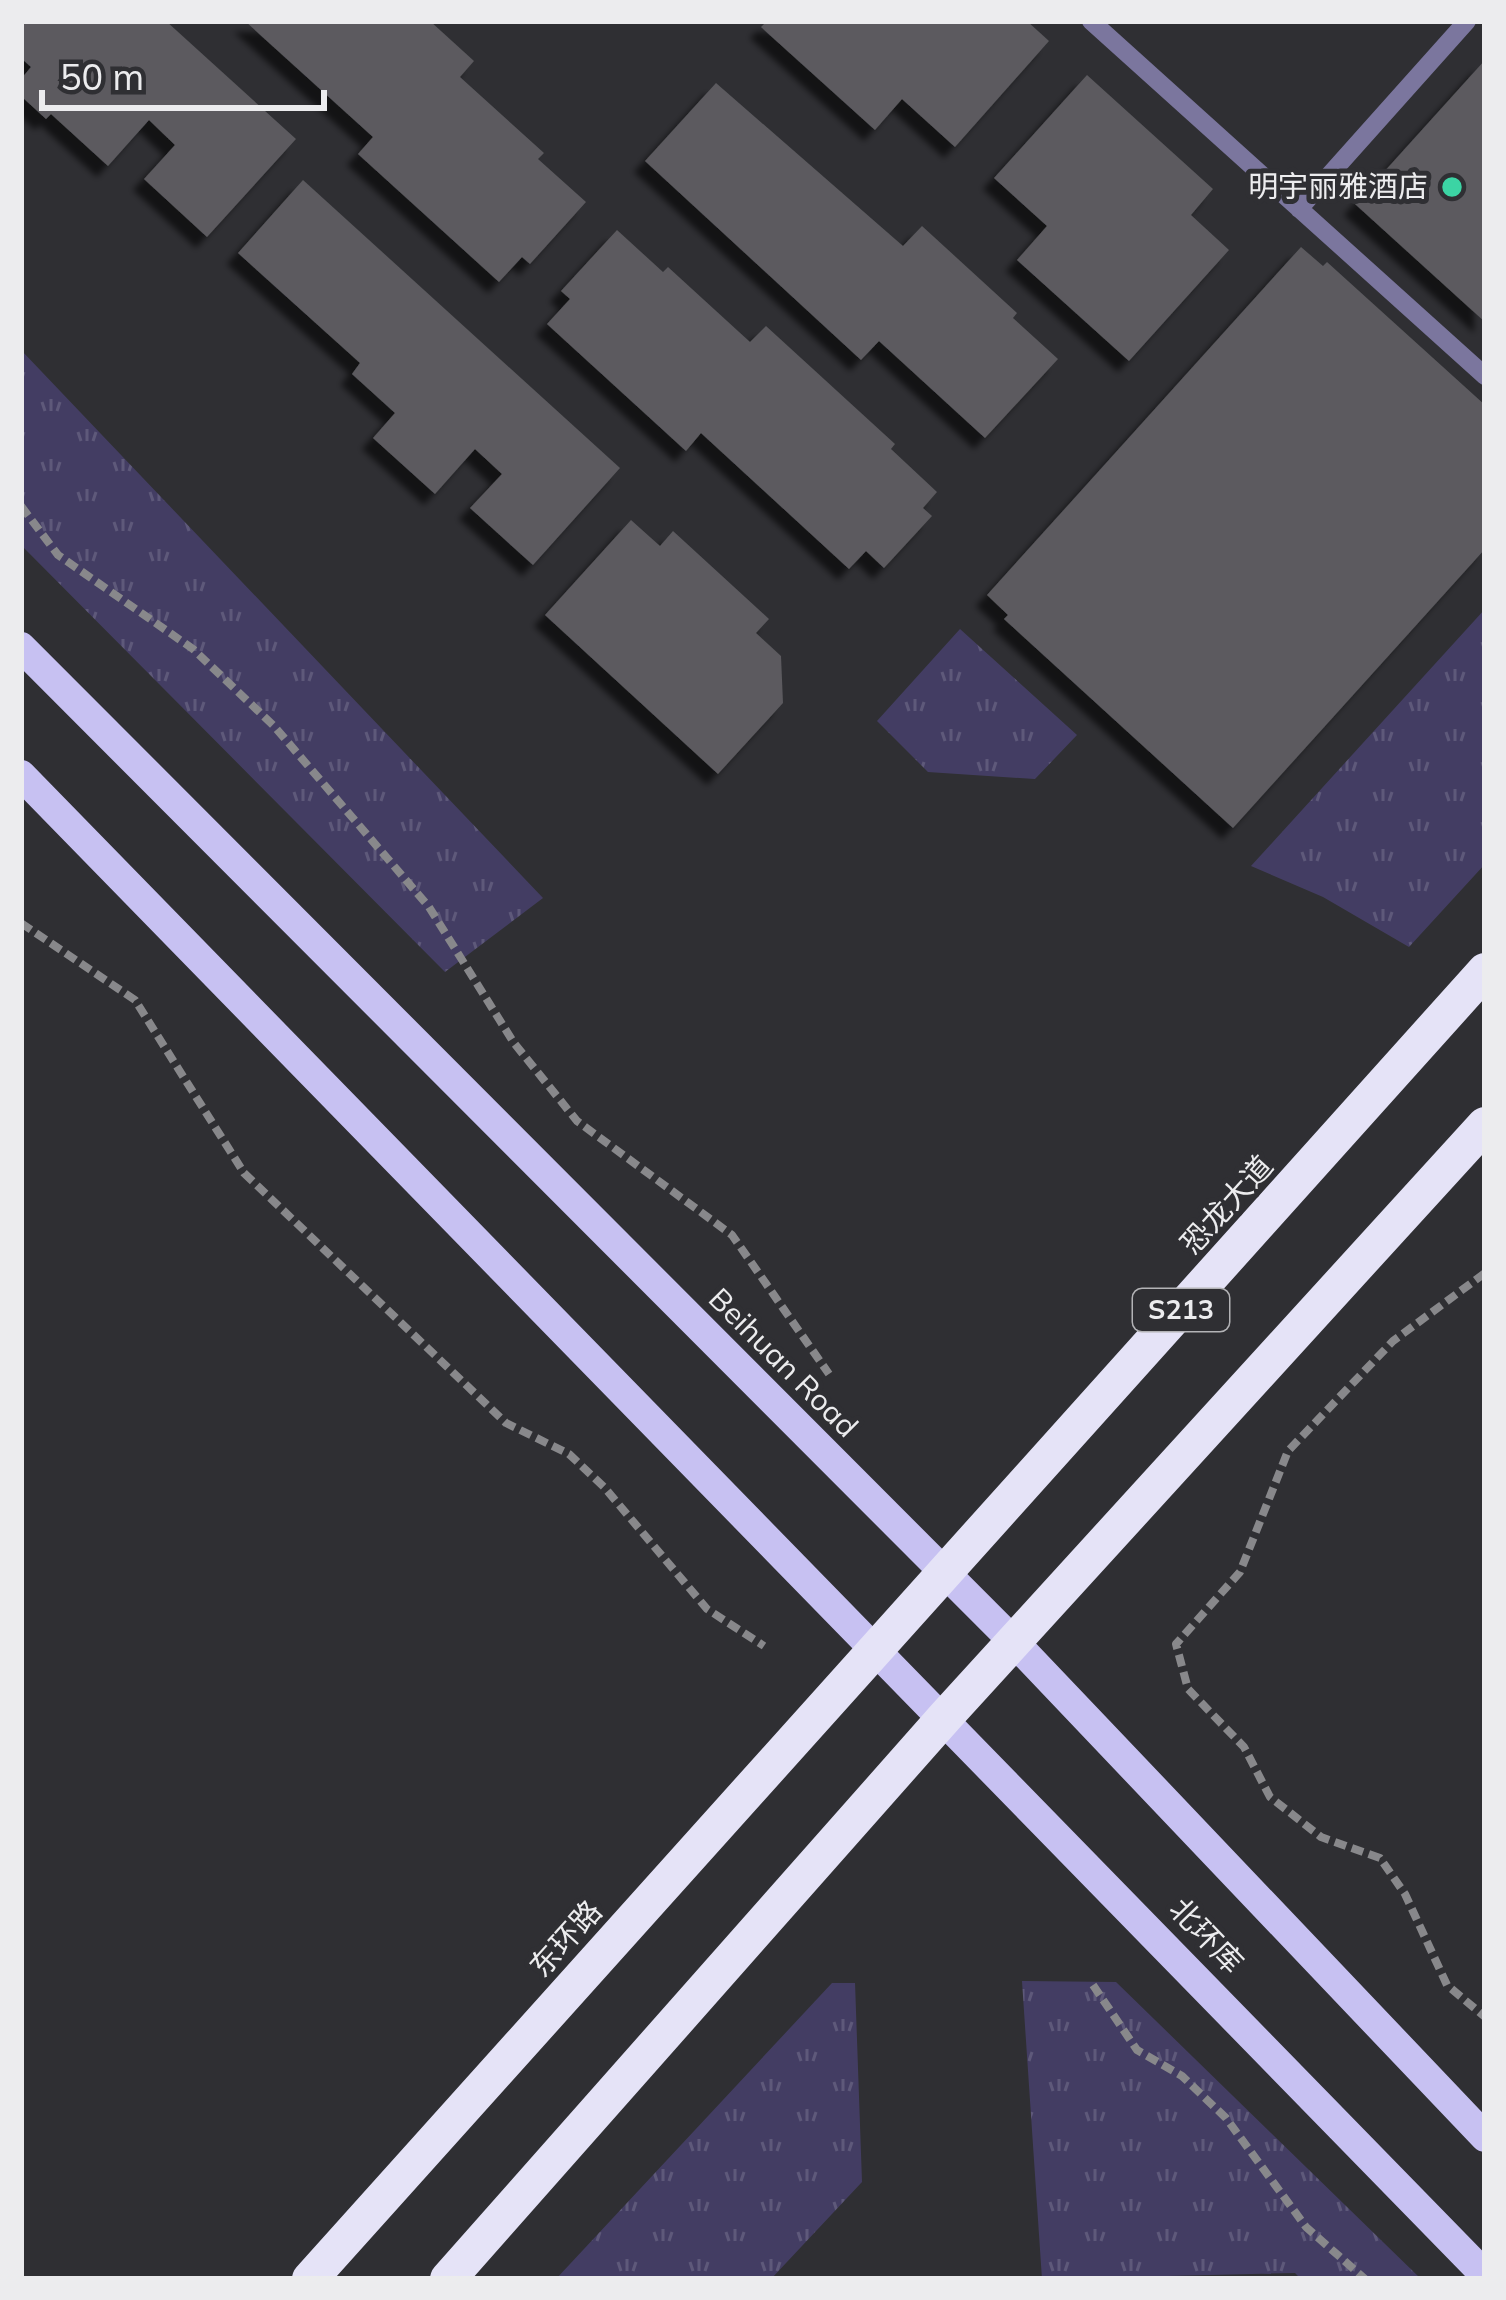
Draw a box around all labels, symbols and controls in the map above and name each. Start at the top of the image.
scale bar [42,36,324,110]
text: 50 m [60,54,144,99]
place label: 明宇丽雅酒店 [1248,167,1428,205]
marker: 明宇丽雅酒店 [1439,174,1465,200]
street label: 恐龙大道 [1172,1147,1281,1262]
street label: Beihuan Road [701,1280,866,1445]
road number: S213 [1133,1289,1229,1331]
street label: 北环库 [1162,1890,1252,1981]
street label: 东环路 [521,1892,609,1984]

